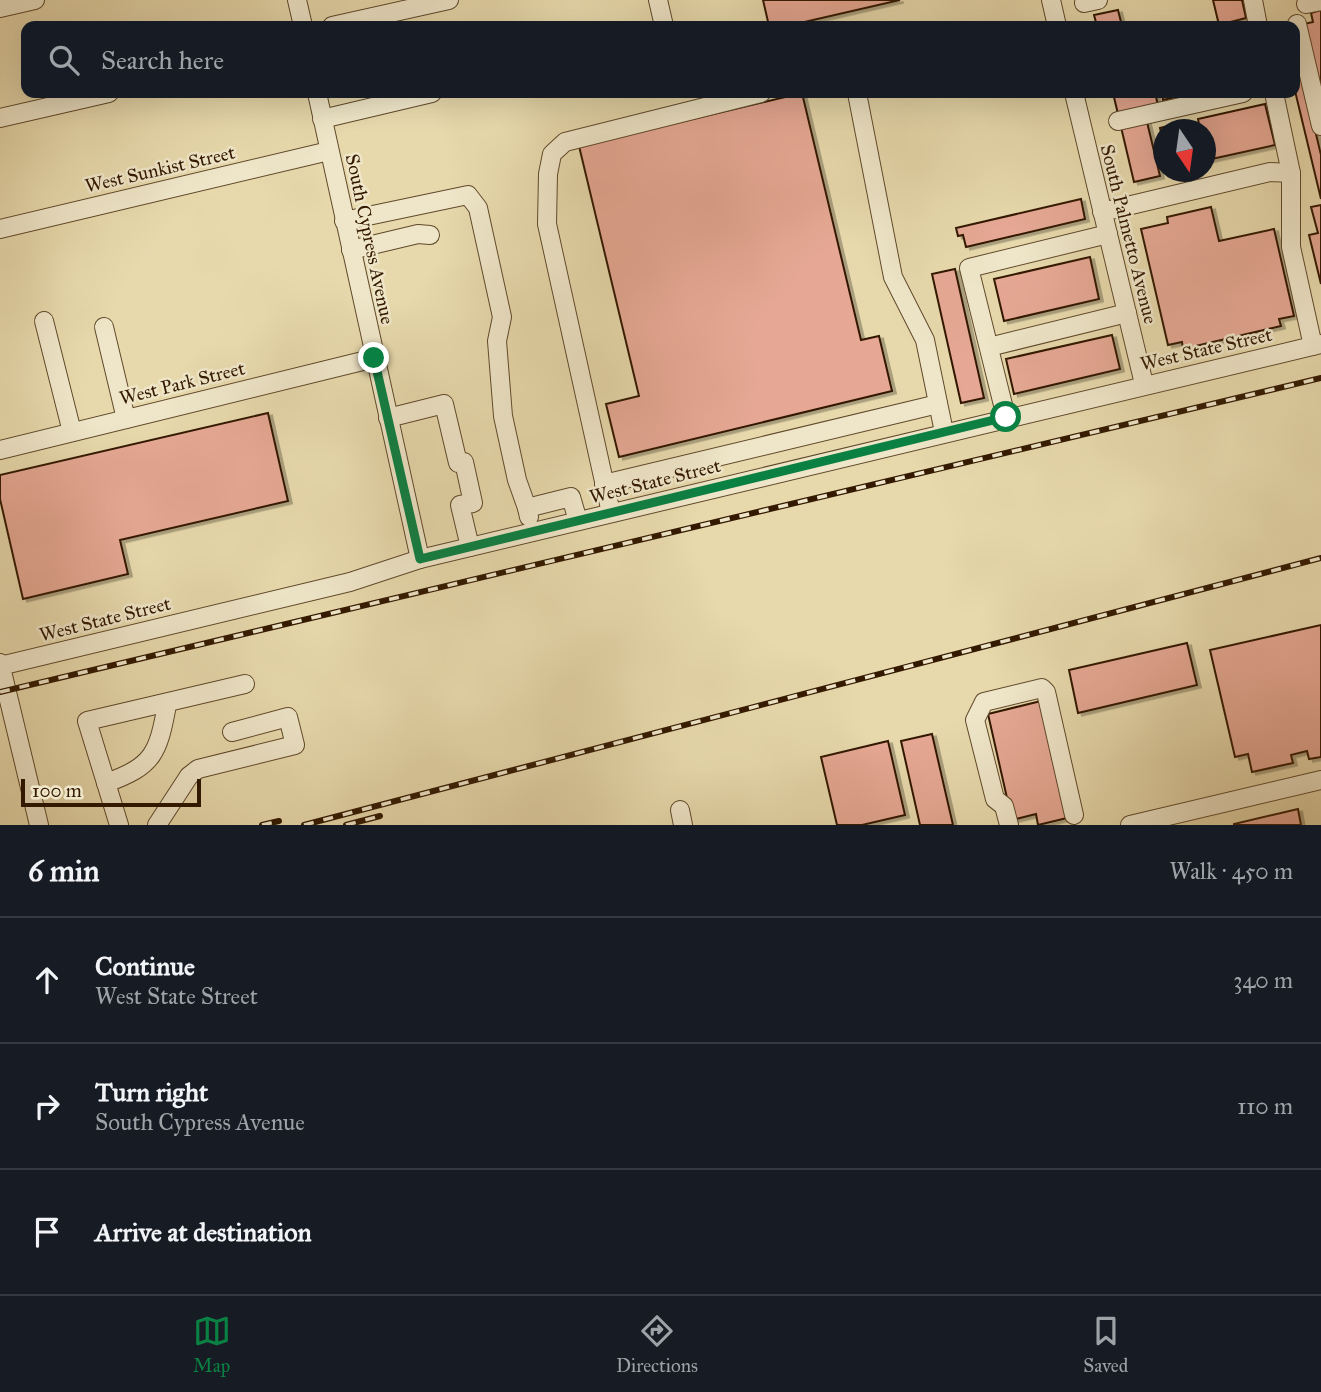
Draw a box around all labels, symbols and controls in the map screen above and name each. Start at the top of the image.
search box [21,21,1300,98]
icon: search [45,41,83,79]
text: Search here [101,44,224,76]
north arrow [1153,119,1216,182]
street label: West Sunkist Street [83,140,238,197]
street label: South Palmetto Avenue [1096,142,1162,326]
street label: South Cypress Avenue [341,152,399,326]
street label: West State Street [1138,323,1274,375]
route end [358,342,389,373]
street label: West Park Street [117,356,247,410]
route start [990,401,1021,432]
street label: West State Street [587,454,723,508]
street label: West State Street [37,592,173,646]
scale bar [21,776,201,808]
text: 100 m [32,779,82,802]
text: 6 min [28,853,100,889]
text: Walk · 450 m [1170,857,1293,885]
text: Continue [95,950,195,982]
icon: ahead [28,961,66,999]
text: 340 m [1233,966,1293,994]
text: West State Street [95,982,258,1010]
text: Turn right [95,1076,208,1108]
icon: right [28,1087,66,1125]
text: 110 m [1237,1092,1293,1120]
text: South Cypress Avenue [95,1108,305,1136]
icon: arrive [28,1213,66,1251]
text: Arrive at destination [95,1216,312,1248]
tab: Map [193,1312,231,1377]
tab: Directions [616,1312,698,1377]
tab: Saved [1083,1312,1128,1377]

